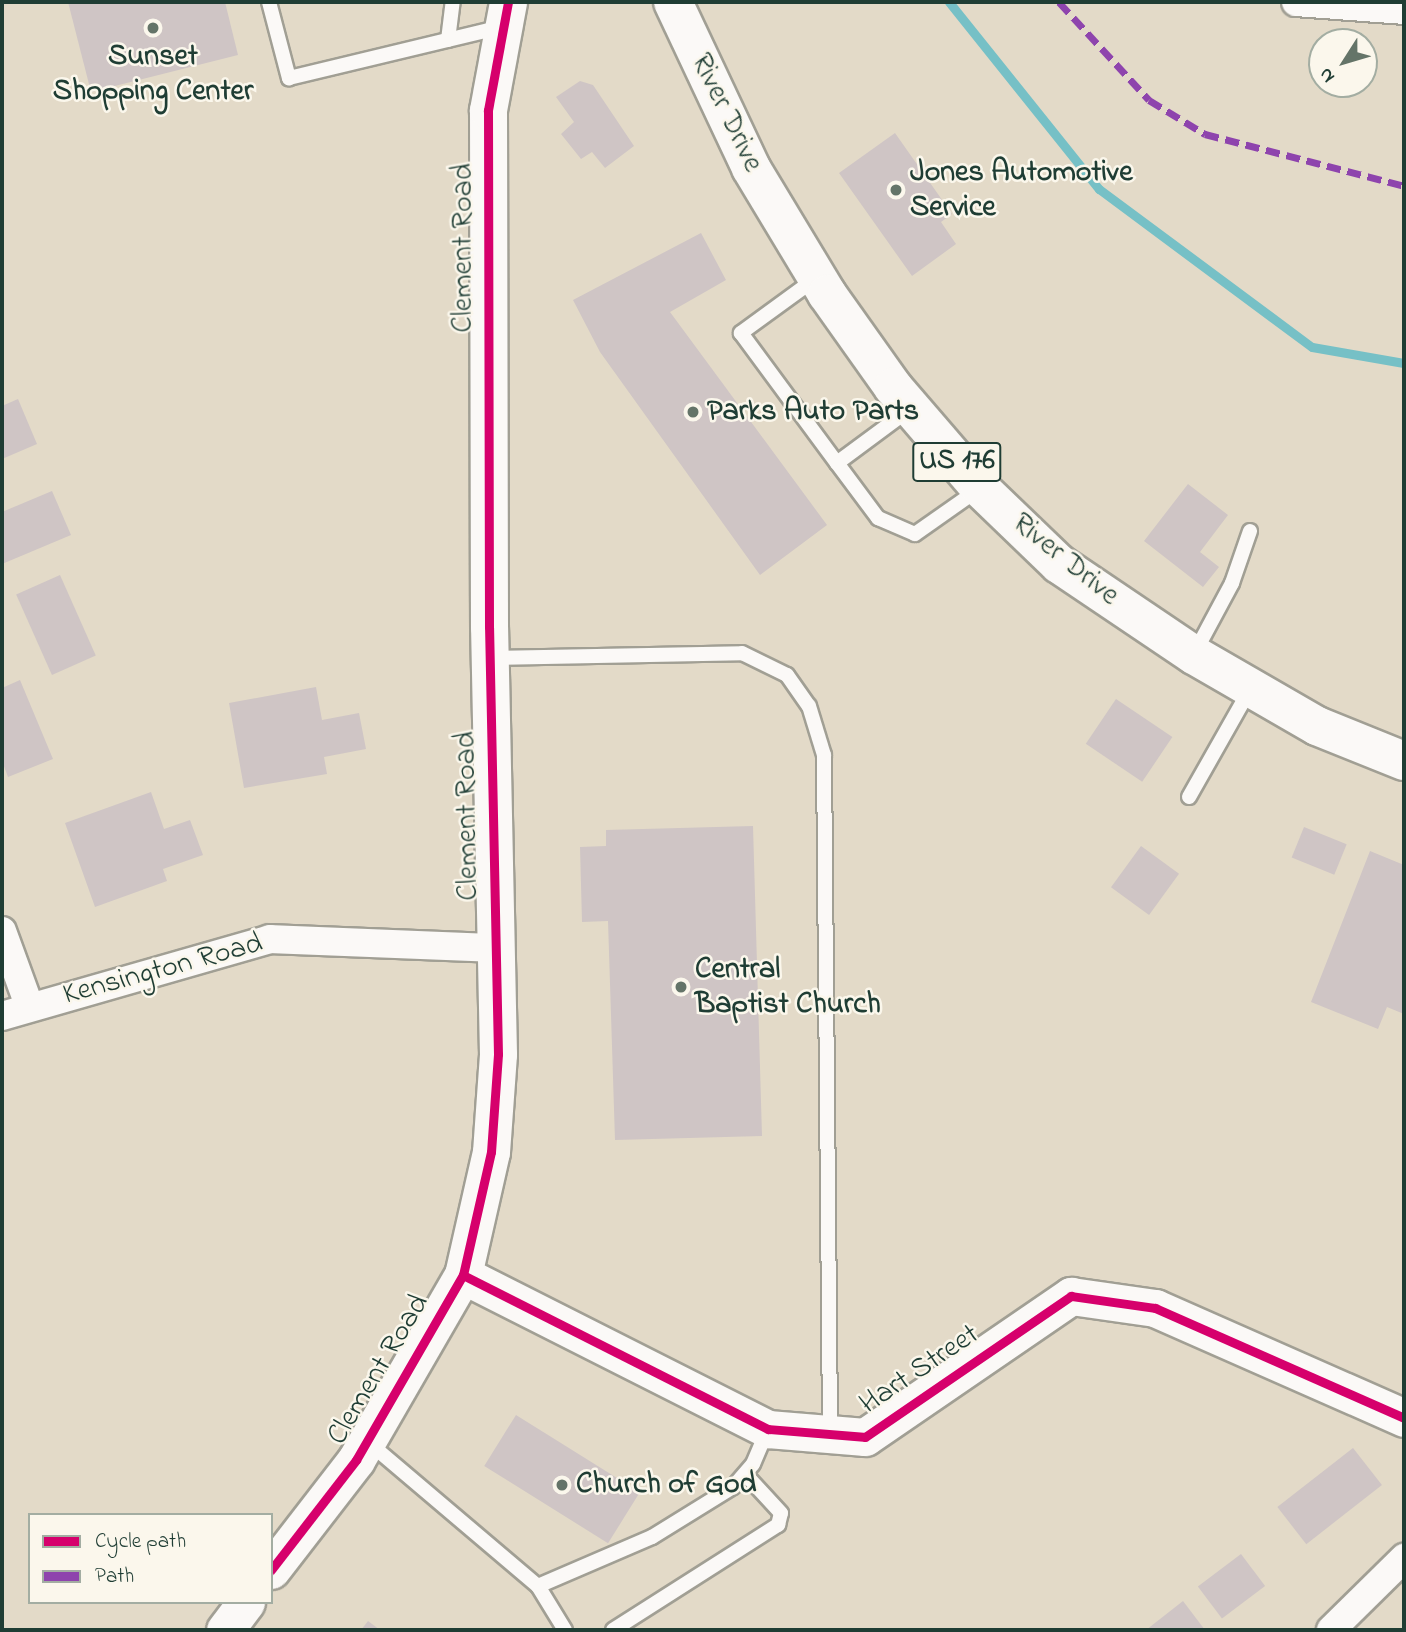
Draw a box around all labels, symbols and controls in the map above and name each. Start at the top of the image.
marker: Sunset Shopping Center [145,20,161,36]
north arrow [1308,28,1378,98]
place label: Sunset Shopping Center [53,39,253,110]
street label: River Drive [682,48,770,178]
text: N [1313,61,1342,88]
place label: Jones Automotive Service [910,155,1133,226]
street label: Clement Road [446,163,482,333]
marker: Jones Automotive Service [888,182,904,198]
place label: Parks Auto Parts [707,394,919,430]
marker: Parks Auto Parts [685,404,701,420]
road number: US 176 [912,438,1002,486]
street label: River Drive [1004,506,1126,614]
street label: Clement Road [449,731,487,901]
street label: Kensington Road [59,926,267,1014]
place label: Central Baptist Church [695,952,881,1023]
marker: Central Baptist Church [673,979,689,995]
street label: Clement Road [320,1288,438,1452]
street label: Hart Street [854,1317,986,1423]
place label: Church of God [576,1467,756,1503]
marker: Church of God [554,1477,570,1493]
legend [28,1513,273,1604]
text: Cycle path [95,1527,186,1557]
text: Path [95,1562,134,1592]

